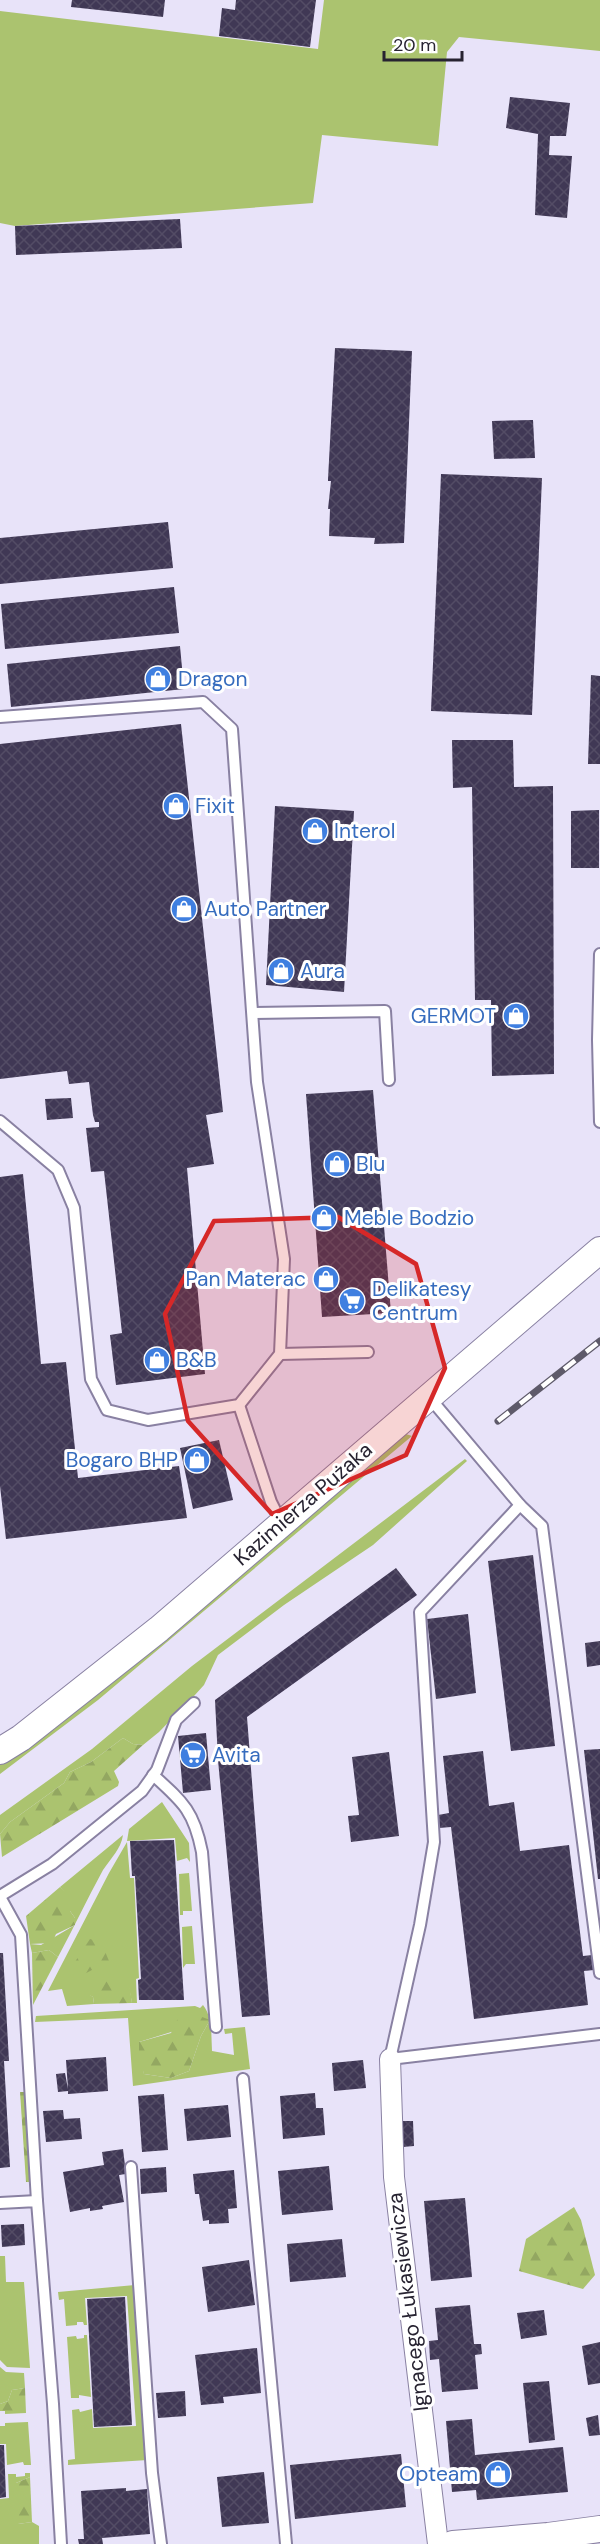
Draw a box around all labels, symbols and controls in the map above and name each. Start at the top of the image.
scale bar [384,24,462,62]
text: 20 m [393,33,436,57]
shop icon: Dragon [143,664,173,694]
place label: Dragon [178,665,247,693]
shop icon: Fixit [161,791,191,821]
place label: Fixit [195,792,235,820]
shop icon: Interol [300,816,330,846]
place label: Interol [334,817,395,845]
shop icon: Auto Partner [169,894,199,924]
place label: Auto Partner [204,895,327,923]
shop icon: Aura [266,956,296,986]
place label: Aura [300,957,345,985]
shop icon: GERMOT [501,1001,531,1031]
place label: GERMOT [411,1002,496,1030]
shop icon: Blu [322,1149,352,1179]
place label: Blu [356,1150,385,1178]
shop icon: Meble Bodzio [309,1203,339,1233]
place label: Meble Bodzio [344,1204,474,1232]
shop icon: Pan Materac [311,1264,341,1294]
place label: Pan Materac [185,1265,306,1293]
place label: Delikatesy Centrum [372,1275,472,1327]
supermarket icon: Delikatesy Centrum [337,1286,367,1316]
shop icon: B&B [142,1345,172,1375]
place label: B&B [176,1346,217,1374]
street label: Kazimierza Pużaka [228,1436,378,1572]
shop icon: Bogaro BHP [182,1445,212,1475]
place label: Bogaro BHP [66,1446,178,1474]
supermarket icon: Avita [178,1740,208,1770]
place label: Avita [212,1741,261,1769]
street label: Ignacego Łukasiewicza [381,2191,435,2413]
shop icon: Opteam [483,2459,513,2489]
place label: Opteam [399,2460,478,2488]

